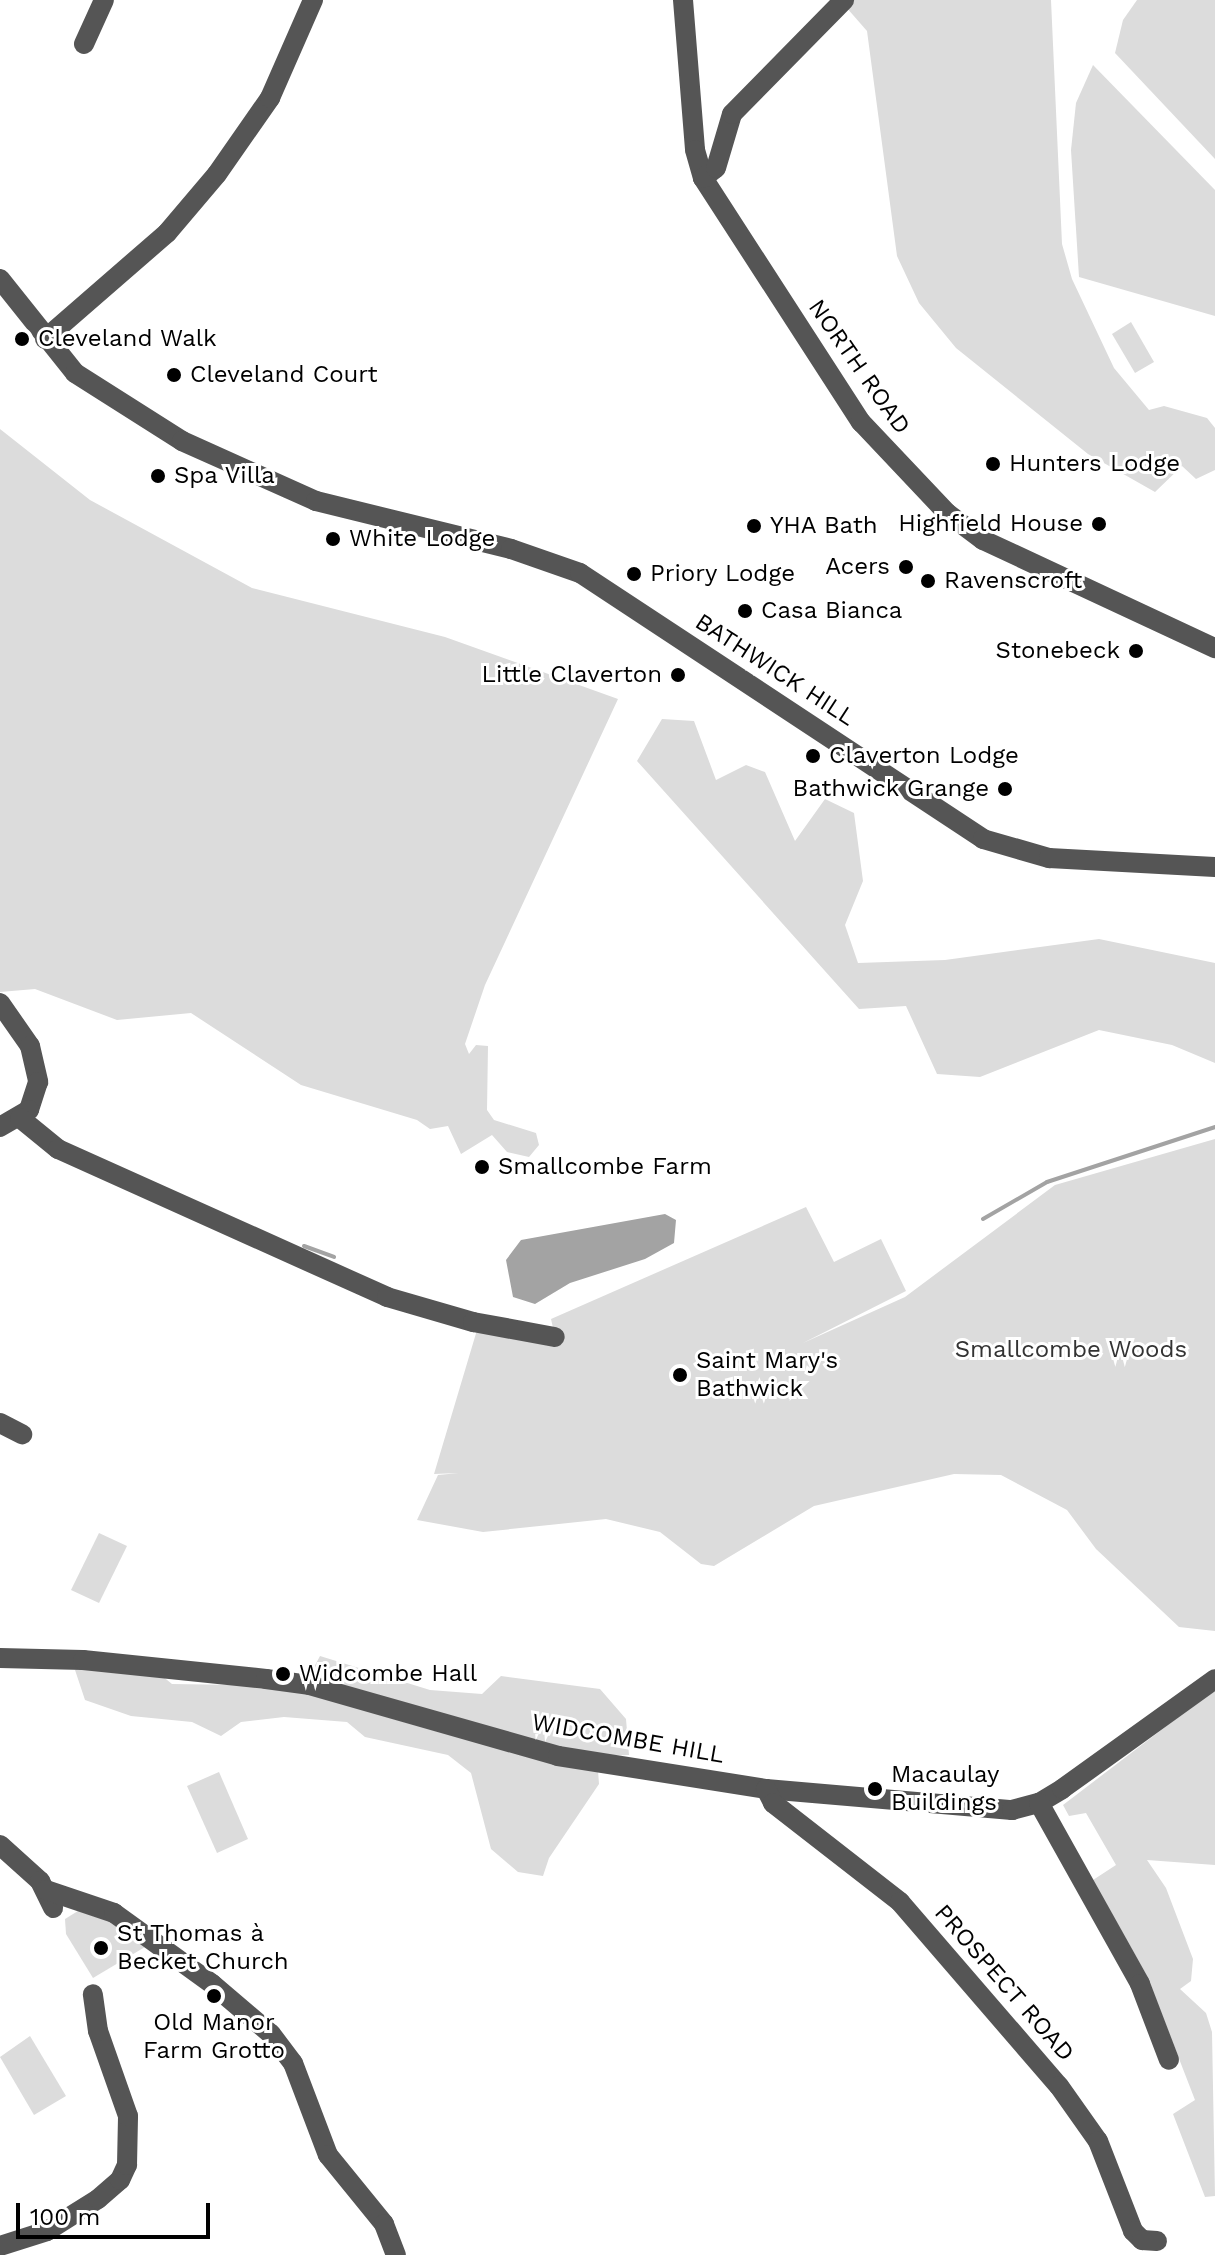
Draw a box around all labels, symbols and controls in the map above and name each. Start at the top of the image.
street label: NORTH ROAD [802,294,916,440]
place label: Cleveland Walk [38,325,217,353]
marker: Cleveland Walk [13,330,31,348]
place label: Cleveland Court [190,361,377,389]
marker: Cleveland Court [165,366,183,384]
place label: Hunters Lodge [1009,450,1180,478]
marker: Hunters Lodge [984,455,1002,473]
place label: Spa Villa [174,462,276,490]
marker: Spa Villa [149,467,167,485]
place label: Highfield House [898,510,1083,538]
place label: YHA Bath [770,512,879,540]
marker: Highfield House [1090,515,1108,533]
marker: YHA Bath [745,517,763,535]
place label: White Lodge [349,525,495,553]
marker: White Lodge [324,530,342,548]
place label: Acers [825,553,890,581]
marker: Acers [897,558,915,576]
place label: Priory Lodge [650,560,796,588]
marker: Priory Lodge [625,565,643,583]
place label: Ravenscroft [944,567,1082,595]
marker: Ravenscroft [919,572,937,590]
place label: Casa Bianca [761,597,903,625]
marker: Casa Bianca [736,602,754,620]
street label: BATHWICK HILL [689,607,861,733]
place label: Stonebeck [996,637,1120,665]
marker: Stonebeck [1127,642,1145,660]
place label: Little Claverton [482,661,662,689]
marker: Little Claverton [669,666,687,684]
place label: Claverton Lodge [829,742,1019,770]
marker: Claverton Lodge [804,747,822,765]
place label: Bathwick Grange [792,775,989,803]
marker: Bathwick Grange [996,780,1014,798]
place label: Smallcombe Farm [498,1153,712,1181]
marker: Smallcombe Farm [473,1158,491,1176]
park label: Smallcombe Woods [955,1336,1187,1364]
place label: Saint Mary's Bathwick [696,1347,838,1403]
marker: Saint Mary's Bathwick [671,1366,689,1384]
place label: Widcombe Hall [299,1660,477,1688]
marker: Widcombe Hall [274,1665,292,1683]
street label: WIDCOMBE HILL [529,1708,727,1770]
place label: Macaulay Buildings [891,1761,999,1817]
marker: Macaulay Buildings [866,1780,884,1798]
street label: PROSPECT ROAD [928,1898,1080,2068]
place label: St Thomas à Becket Church [117,1920,289,1976]
marker: St Thomas à Becket Church [92,1939,110,1957]
marker: Old Manor Farm Grotto [205,1987,223,2005]
place label: Old Manor Farm Grotto [143,2009,285,2065]
scale bar [20,2187,214,2237]
text: 100 m [30,2203,100,2231]

